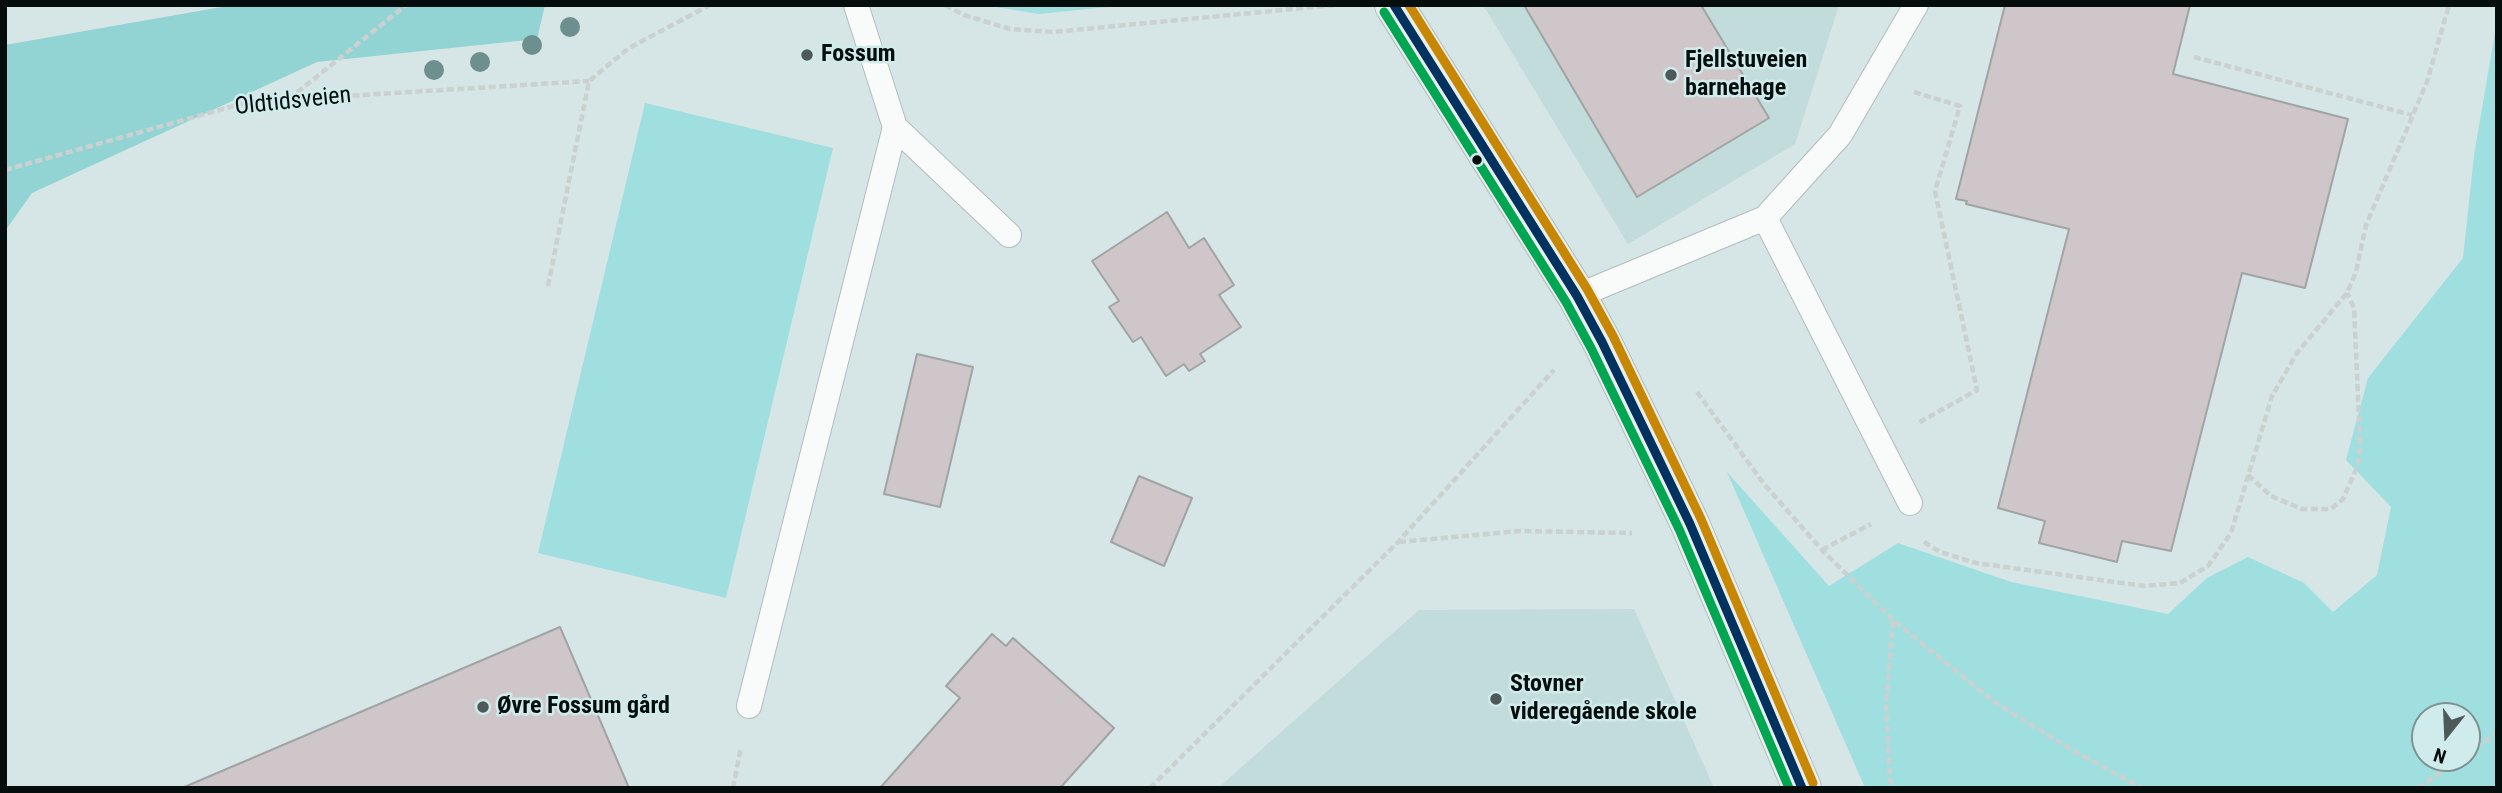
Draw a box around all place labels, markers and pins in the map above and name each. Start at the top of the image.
place label: Fossum [821,41,896,69]
marker: Fossum [799,47,815,63]
place label: Fjellstuveien barnehage [1685,47,1807,103]
marker: Fjellstuveien barnehage [1663,67,1679,83]
unlabelled marker [1470,153,1484,167]
place label: Stovner videregående skole [1510,671,1697,727]
marker: Stovner videregående skole [1488,691,1504,707]
place label: Øvre Fossum gård [497,693,670,721]
marker: Øvre Fossum gård [475,699,491,715]

